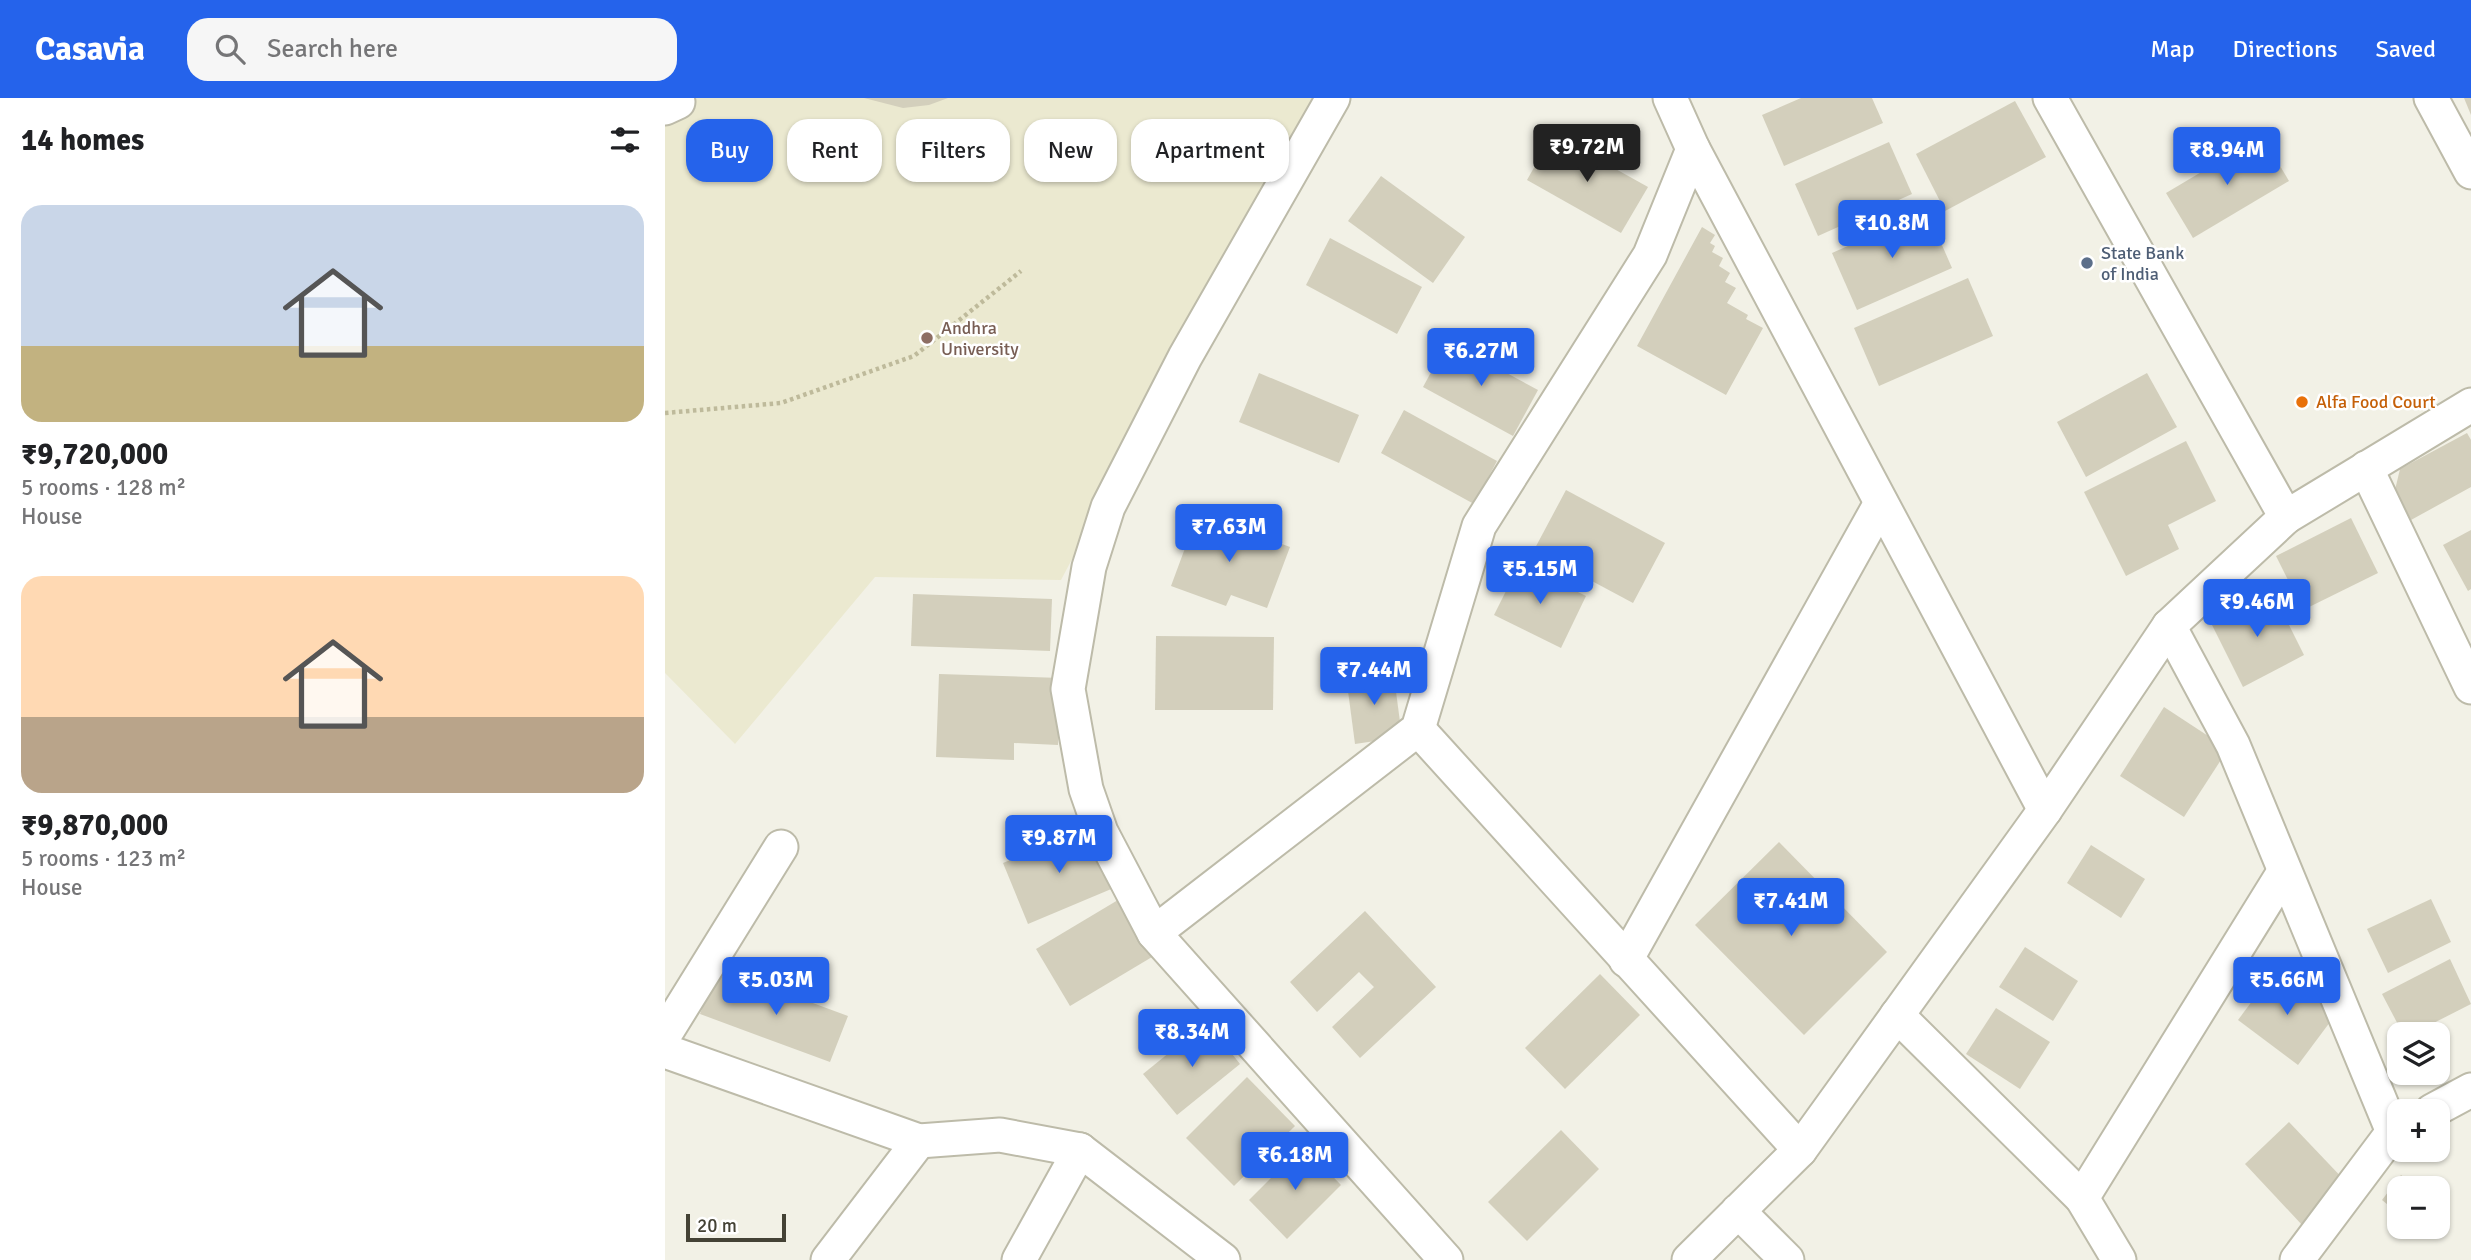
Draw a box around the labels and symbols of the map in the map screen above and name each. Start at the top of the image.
pin: ₹9.72M [1530,125,1644,184]
pin: ₹8.94M [2170,127,2284,187]
pin: ₹10.8M [1835,200,1949,260]
place label: State Bank of India [2101,242,2184,285]
marker: State Bank of India [2079,255,2095,271]
place label: Andhra University [941,317,1019,360]
pin: ₹6.27M [1424,328,1538,388]
marker: Andhra University [919,330,935,346]
place label: Alfa Food Court [2316,391,2435,413]
marker: Alfa Food Court [2294,394,2310,410]
pin: ₹7.63M [1172,504,1286,564]
pin: ₹5.15M [1483,546,1597,606]
pin: ₹9.46M [2200,580,2314,639]
pin: ₹7.44M [1317,648,1431,707]
pin: ₹9.87M [1002,816,1116,875]
pin: ₹7.41M [1734,878,1848,938]
pin: ₹5.03M [719,958,833,1017]
pin: ₹5.66M [2230,958,2344,1017]
pin: ₹8.34M [1135,1010,1249,1069]
pin: ₹6.18M [1238,1132,1352,1192]
scale bar [686,1211,786,1243]

